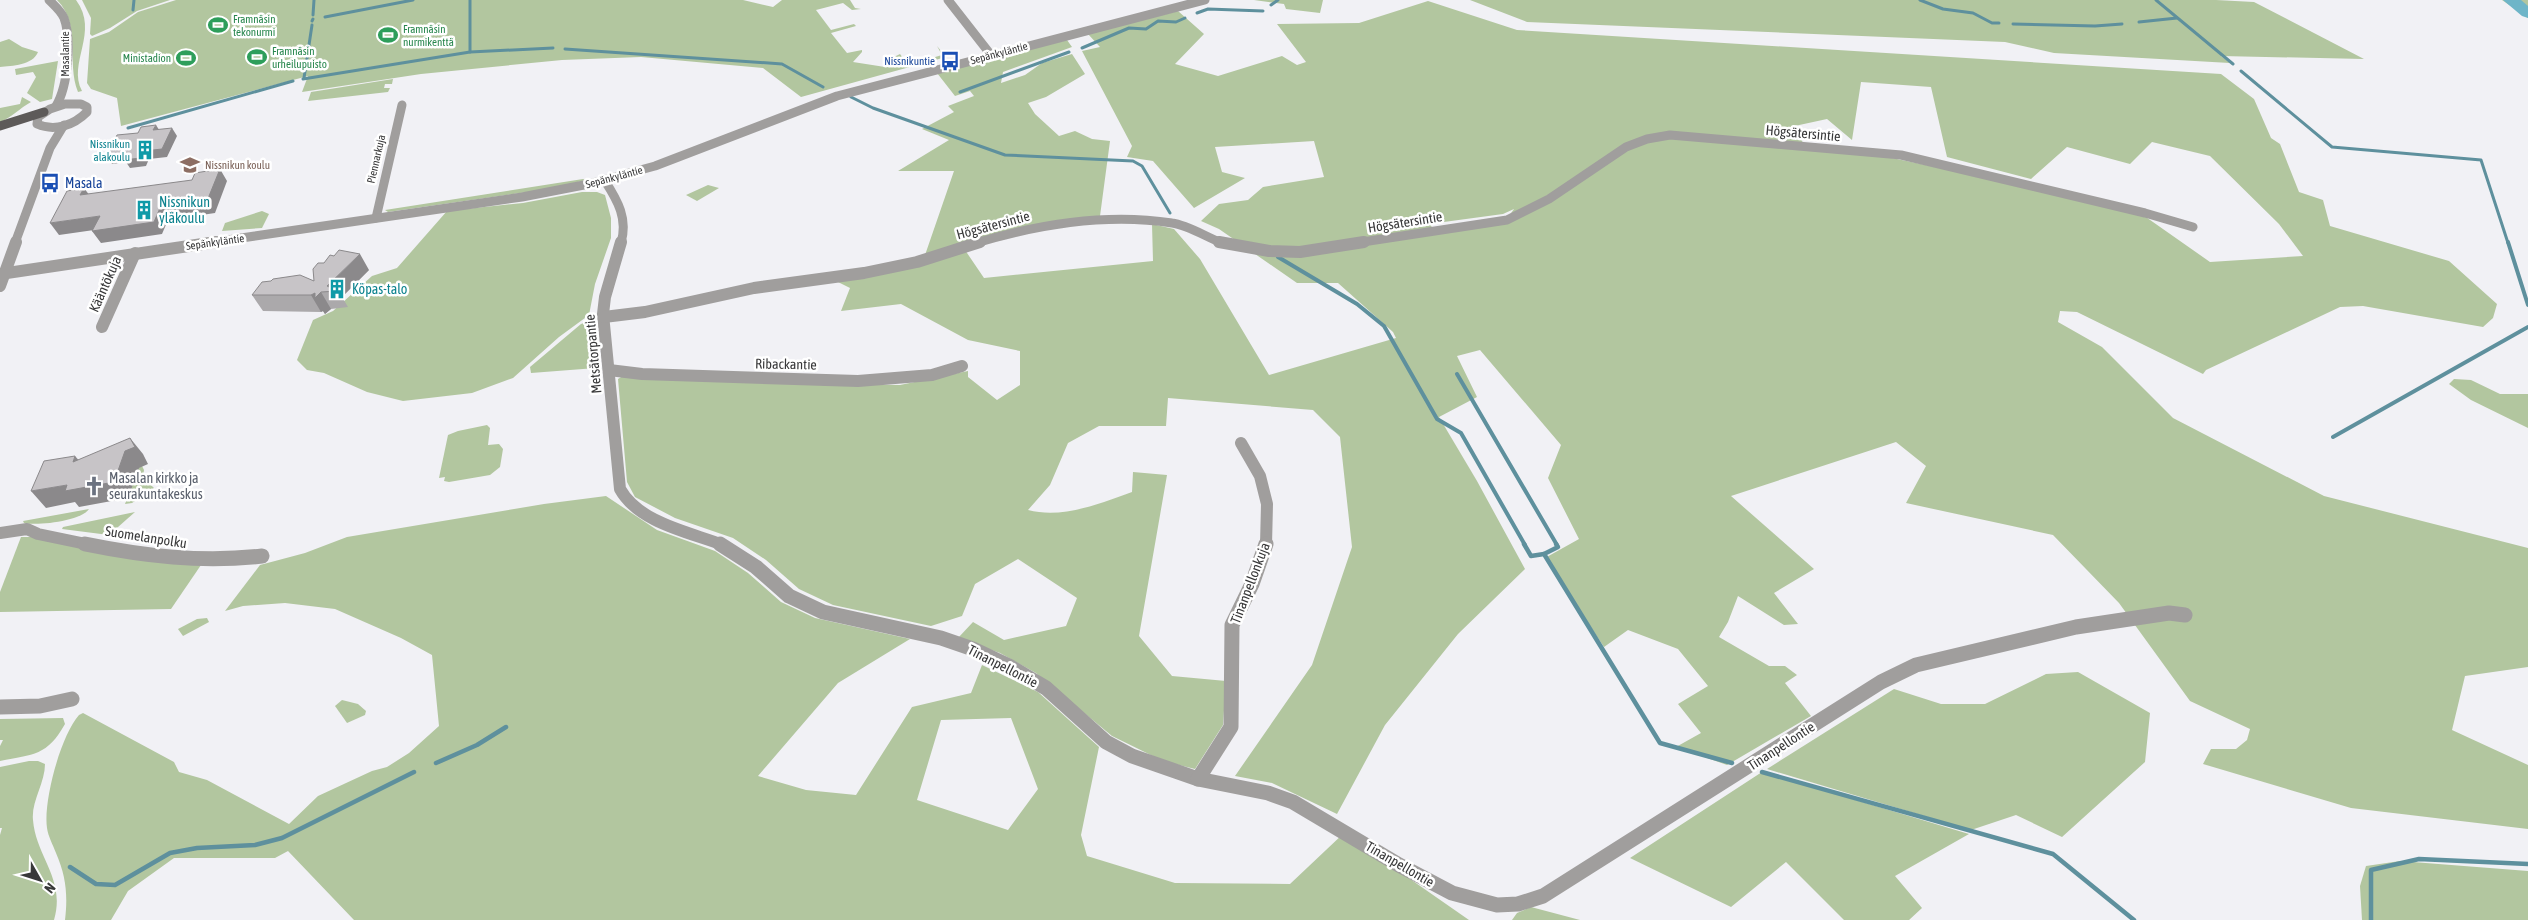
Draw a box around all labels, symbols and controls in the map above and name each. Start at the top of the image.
place label: Framnäsin tekonurmi [233,13,275,38]
sports icon: Framnäsin tekonurmi [207,14,229,36]
place label: Framnäsin nurmikenttä [403,23,454,48]
sports icon: Framnäsin nurmikenttä [377,24,399,46]
street label: Masalantie [59,31,71,77]
street label: Sepänkyläntie [969,40,1029,66]
place label: Framnäsin urheilupuisto [272,45,327,70]
sports icon: Framnäsin urheilupuisto [246,46,268,68]
sports icon: Ministadion [175,47,197,69]
bus stop icon: Nissnikuntie [939,50,961,72]
place label: Ministadion [123,52,171,64]
place label: Nissnikuntie [884,55,935,67]
street label: Högsätersintie [1765,122,1841,144]
street label: Piennarkuja [365,134,387,184]
place label: Nissnikun alakoulu [90,138,130,163]
building icon: Nissnikun alakoulu [134,139,156,161]
school or university icon: Nissnikun koulu [179,154,201,176]
place label: Nissnikun koulu [205,159,270,171]
street label: Sepänkyläntie [584,164,644,190]
bus stop icon: Masala [39,172,61,194]
place label: Masala [65,175,103,191]
place label: Nissnikun yläkoulu [159,194,210,226]
building icon: Nissnikun yläkoulu [133,199,155,221]
street label: Högsätersintie [955,208,1031,242]
street label: Högsätersintie [1367,208,1443,236]
street label: Sepänkyläntie [185,232,245,252]
street label: Kääntökuja [86,254,124,314]
building icon: Köpas-talo [326,278,348,300]
place label: Köpas-talo [352,281,407,297]
street label: Metsätorpantie [582,314,604,394]
street label: Ribackantie [755,355,817,373]
place label: Masalan kirkko ja seurakuntakeskus [109,470,203,502]
church icon: Masalan kirkko ja seurakuntakeskus [83,475,105,497]
street label: Suomelanpolku [104,523,188,551]
street label: Tinanpellonkuja [1227,540,1273,626]
street label: Tinanpellontie [965,642,1041,690]
street label: Tinanpellontie [1745,718,1817,774]
street label: Tinanpellontie [1363,838,1437,890]
north arrow [15,855,65,905]
text: N [41,880,59,896]

